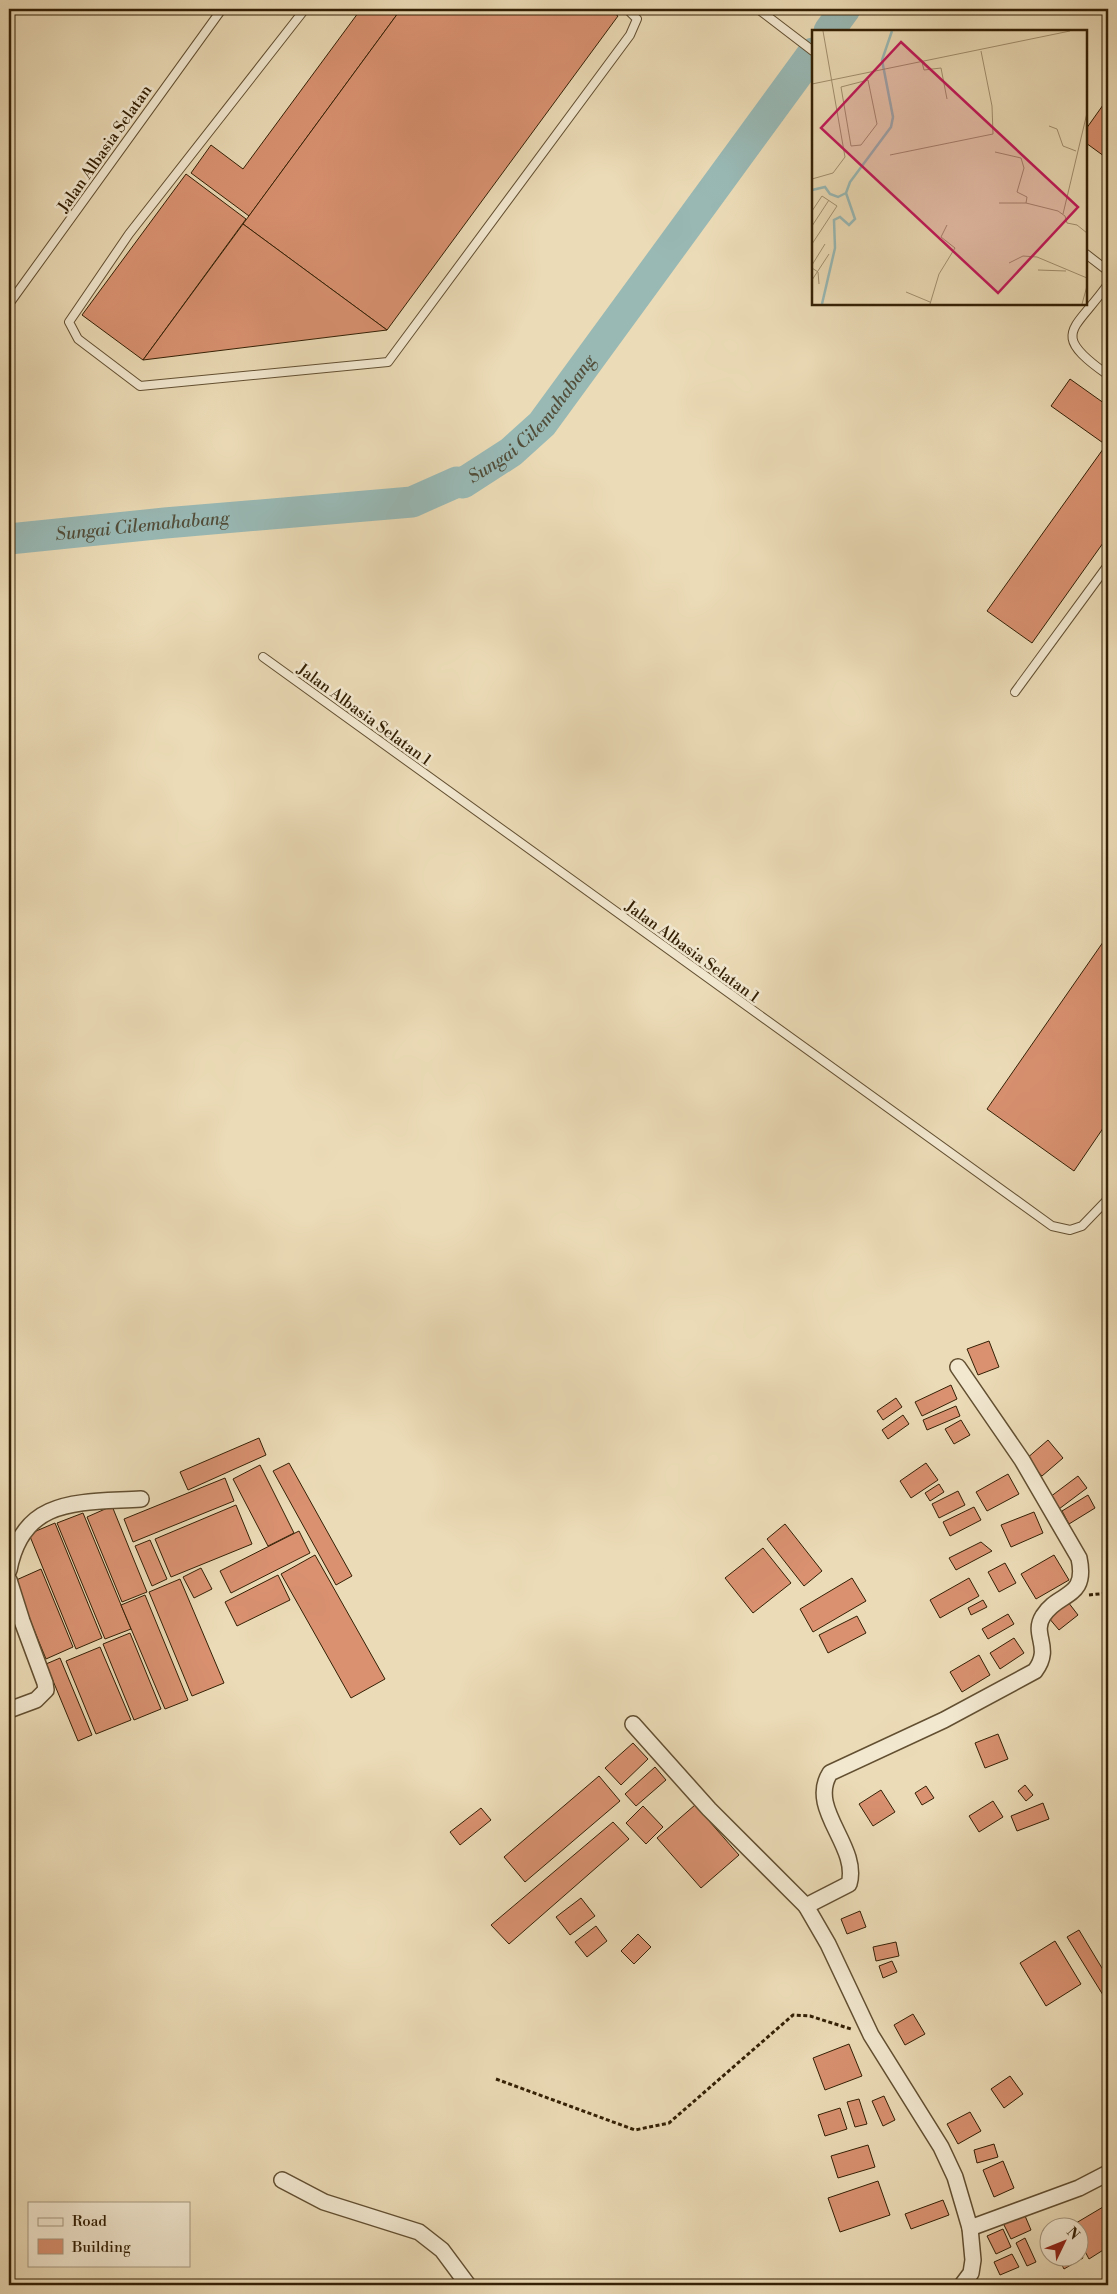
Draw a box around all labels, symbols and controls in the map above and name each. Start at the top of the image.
inset map [812,30,1087,305]
street label: Jalan Albasia Selatan [53,81,157,217]
water label: Sungai Cilemahabang [464,350,601,489]
water label: Sungai Cilemahabang [54,507,231,546]
street label: Jalan Albasia Selatan 1 [293,659,435,770]
street label: Jalan Albasia Selatan 1 [621,896,763,1007]
legend [28,2202,190,2266]
text: Road [72,2212,107,2231]
north arrow [1040,2216,1090,2266]
text: N [1062,2224,1083,2244]
text: Building [71,2238,131,2257]

